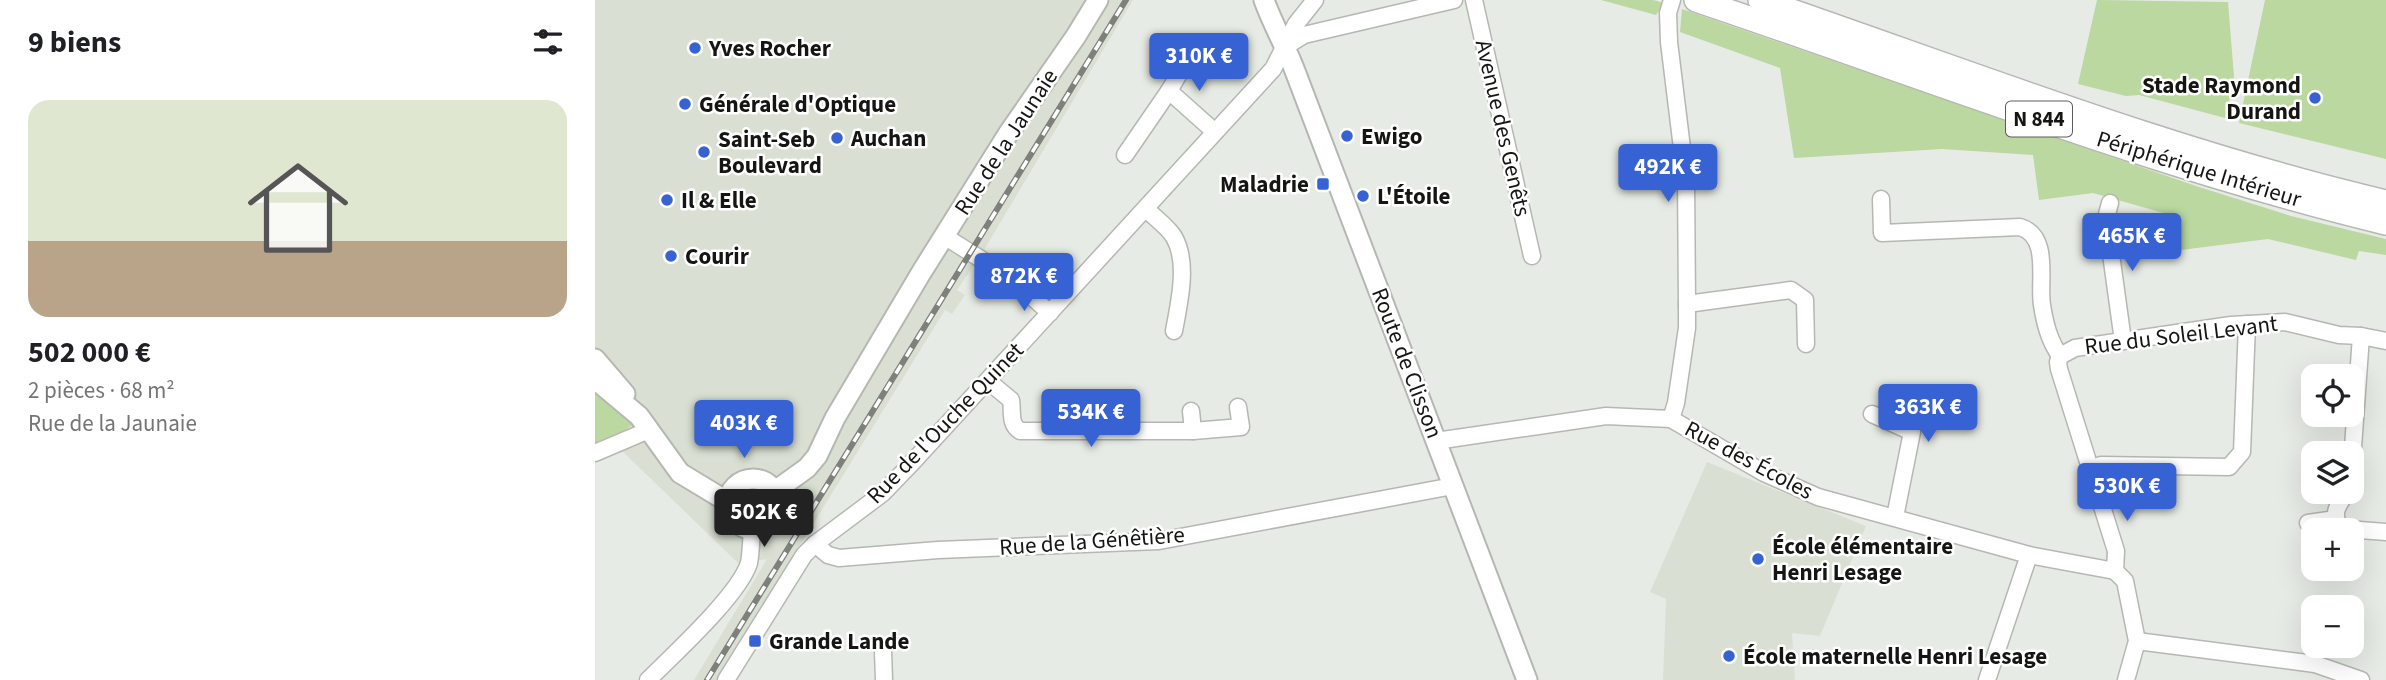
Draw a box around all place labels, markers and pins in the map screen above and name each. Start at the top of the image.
place label: Yves Rocher [708,32,832,65]
pin: 310K € [1142,34,1256,93]
marker: Yves Rocher [687,40,703,56]
place label: Stade Raymond Durand [2142,69,2301,128]
place label: Générale d'Optique [699,88,896,121]
marker: Stade Raymond Durand [2307,90,2323,106]
marker: Générale d'Optique [677,96,693,112]
place label: Ewigo [1361,120,1422,153]
place label: Auchan [850,122,926,155]
place label: Saint-Seb Boulevard [718,123,822,182]
marker: Ewigo [1339,128,1355,144]
marker: Auchan [829,130,845,146]
marker: Saint-Seb Boulevard [696,144,712,160]
pin: 492K € [1611,144,1725,204]
place label: Maladrie [1220,168,1309,201]
marker: Maladrie [1315,176,1331,192]
place label: L'Étoile [1377,180,1451,213]
place label: Il & Elle [681,184,757,217]
marker: L'Étoile [1355,188,1371,204]
marker: Il & Elle [659,192,675,208]
pin: 465K € [2075,214,2189,273]
place label: Courir [685,240,750,273]
marker: Courir [663,248,679,264]
pin: 872K € [967,254,1081,313]
pin: 363K € [1871,384,1985,444]
pin: 534K € [1034,390,1148,449]
pin: 403K € [687,400,801,460]
pin: 530K € [2070,463,2184,523]
pin: 502K € [707,490,821,549]
place label: École élémentaire Henri Lesage [1772,530,1953,589]
marker: École élémentaire Henri Lesage [1750,551,1766,567]
place label: Grande Lande [769,625,910,658]
marker: Grande Lande [747,633,763,649]
place label: École maternelle Henri Lesage [1743,640,2047,673]
marker: École maternelle Henri Lesage [1721,648,1737,664]

